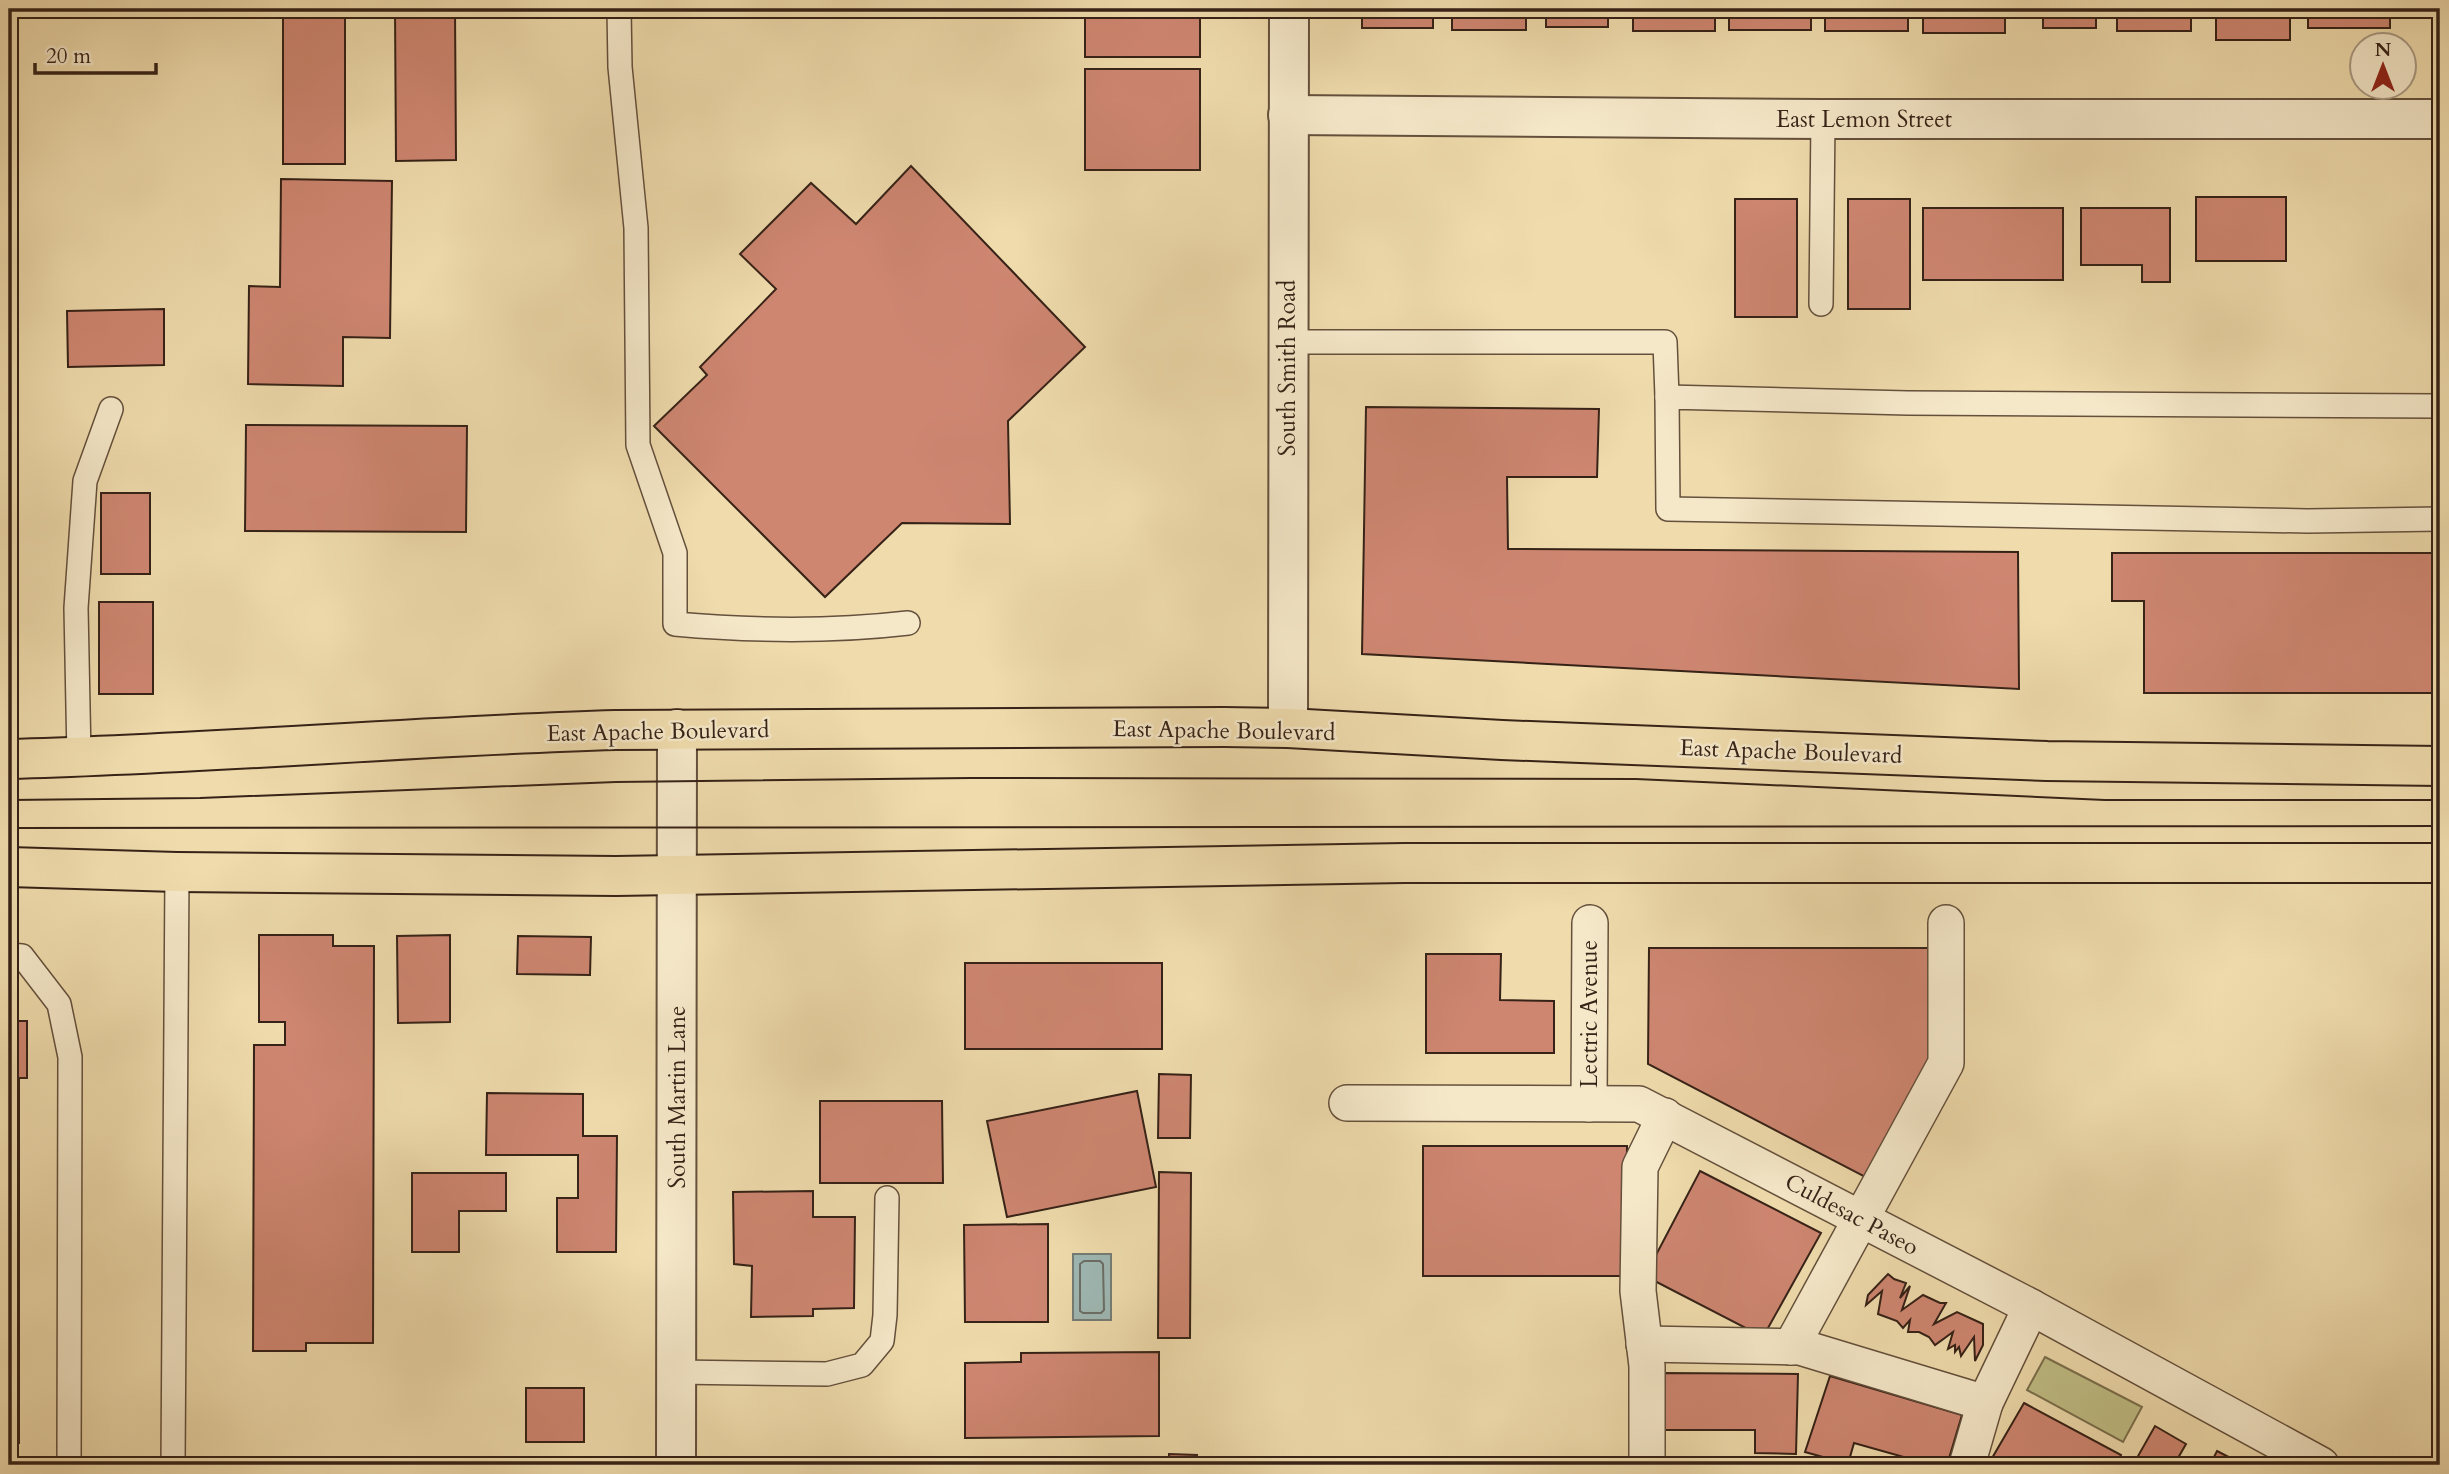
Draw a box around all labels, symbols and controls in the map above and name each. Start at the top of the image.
scale bar [35,32,156,76]
north arrow [2348,32,2418,102]
text: N [2375,37,2392,63]
text: 20 m [46,42,91,71]
street label: East Lemon Street [1776,104,1952,135]
street label: South Smith Road [1272,279,1303,456]
street label: East Apache Boulevard [1112,713,1336,748]
street label: East Apache Boulevard [546,714,770,749]
street label: East Apache Boulevard [1679,732,1904,771]
street label: Lectric Avenue [1574,940,1605,1088]
street label: South Martin Lane [662,1006,693,1189]
street label: Culdesac Paseo [1780,1166,1924,1263]

